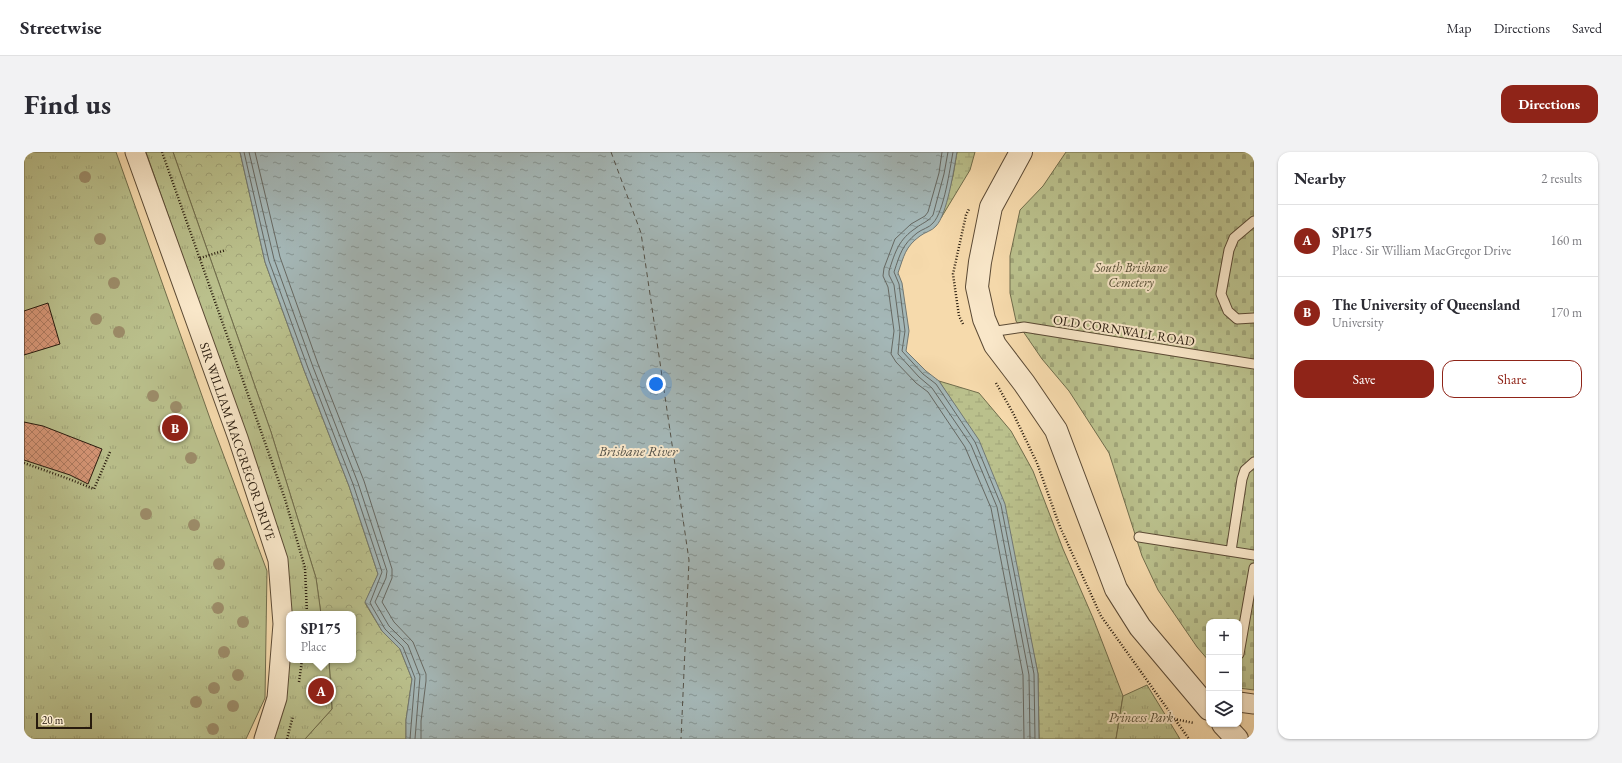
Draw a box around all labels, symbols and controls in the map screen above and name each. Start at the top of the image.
text: Streetwise [20,15,102,40]
text: Map [1446,19,1472,37]
text: Directions [1494,19,1550,37]
text: Saved [1572,19,1602,37]
button: Directions [1501,85,1598,123]
text: Find us [24,86,111,122]
text: Nearby [1294,167,1346,189]
text: 2 results [1541,170,1582,187]
text: SP175 [1332,223,1372,242]
text: A [1302,232,1312,249]
text: 160 m [1551,232,1582,249]
text: Place · Sir William MacGregor Drive [1332,242,1511,259]
park label: South Brisbane Cemetery [1094,259,1168,291]
text: The University of Queensland [1332,295,1520,314]
text: B [1303,304,1311,321]
text: 170 m [1551,304,1582,321]
street label: OLD CORNWALL ROAD [1052,311,1196,350]
text: University [1332,314,1384,331]
street label: SIR WILLIAM MACGREGOR DRIVE [196,340,279,542]
button: Save [1294,360,1434,398]
button: Share [1442,360,1582,398]
your location [646,374,666,394]
pin: B [162,413,188,443]
water label: Brisbane River [598,442,678,460]
popup [286,611,356,663]
text: SP175 [301,619,341,638]
map controls [1206,619,1242,727]
button: + [1206,619,1242,655]
text: Place [301,638,326,655]
button: − [1206,655,1242,691]
pin: A [308,676,334,706]
button: layers [1206,691,1242,727]
park label: Princess Park [1109,709,1173,726]
scale bar [36,711,92,730]
text: 20 m [42,713,63,727]

